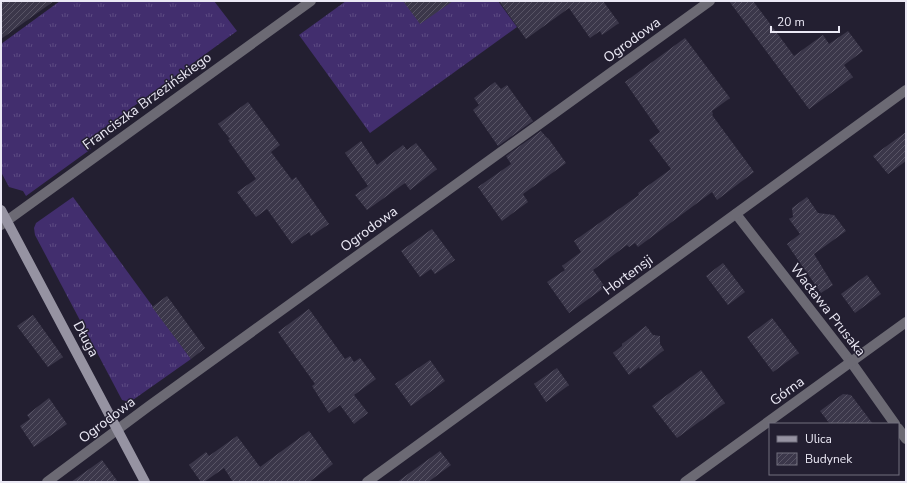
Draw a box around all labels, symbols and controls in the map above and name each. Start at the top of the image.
scale bar [771,8,839,34]
street label: Ogrodowa [599,13,665,67]
text: 20 m [777,14,805,30]
street label: Franciszka Brzezińskiego [79,48,215,154]
street label: Ogrodowa [336,202,402,256]
street label: Hortensji [599,250,657,300]
street label: Wacława Prusaka [786,260,870,360]
street label: Długa [69,318,103,360]
street label: Górna [766,372,808,410]
street label: Ogrodowa [75,392,139,448]
legend [769,423,899,475]
text: Ulica [805,431,832,447]
text: Budynek [805,451,853,467]

